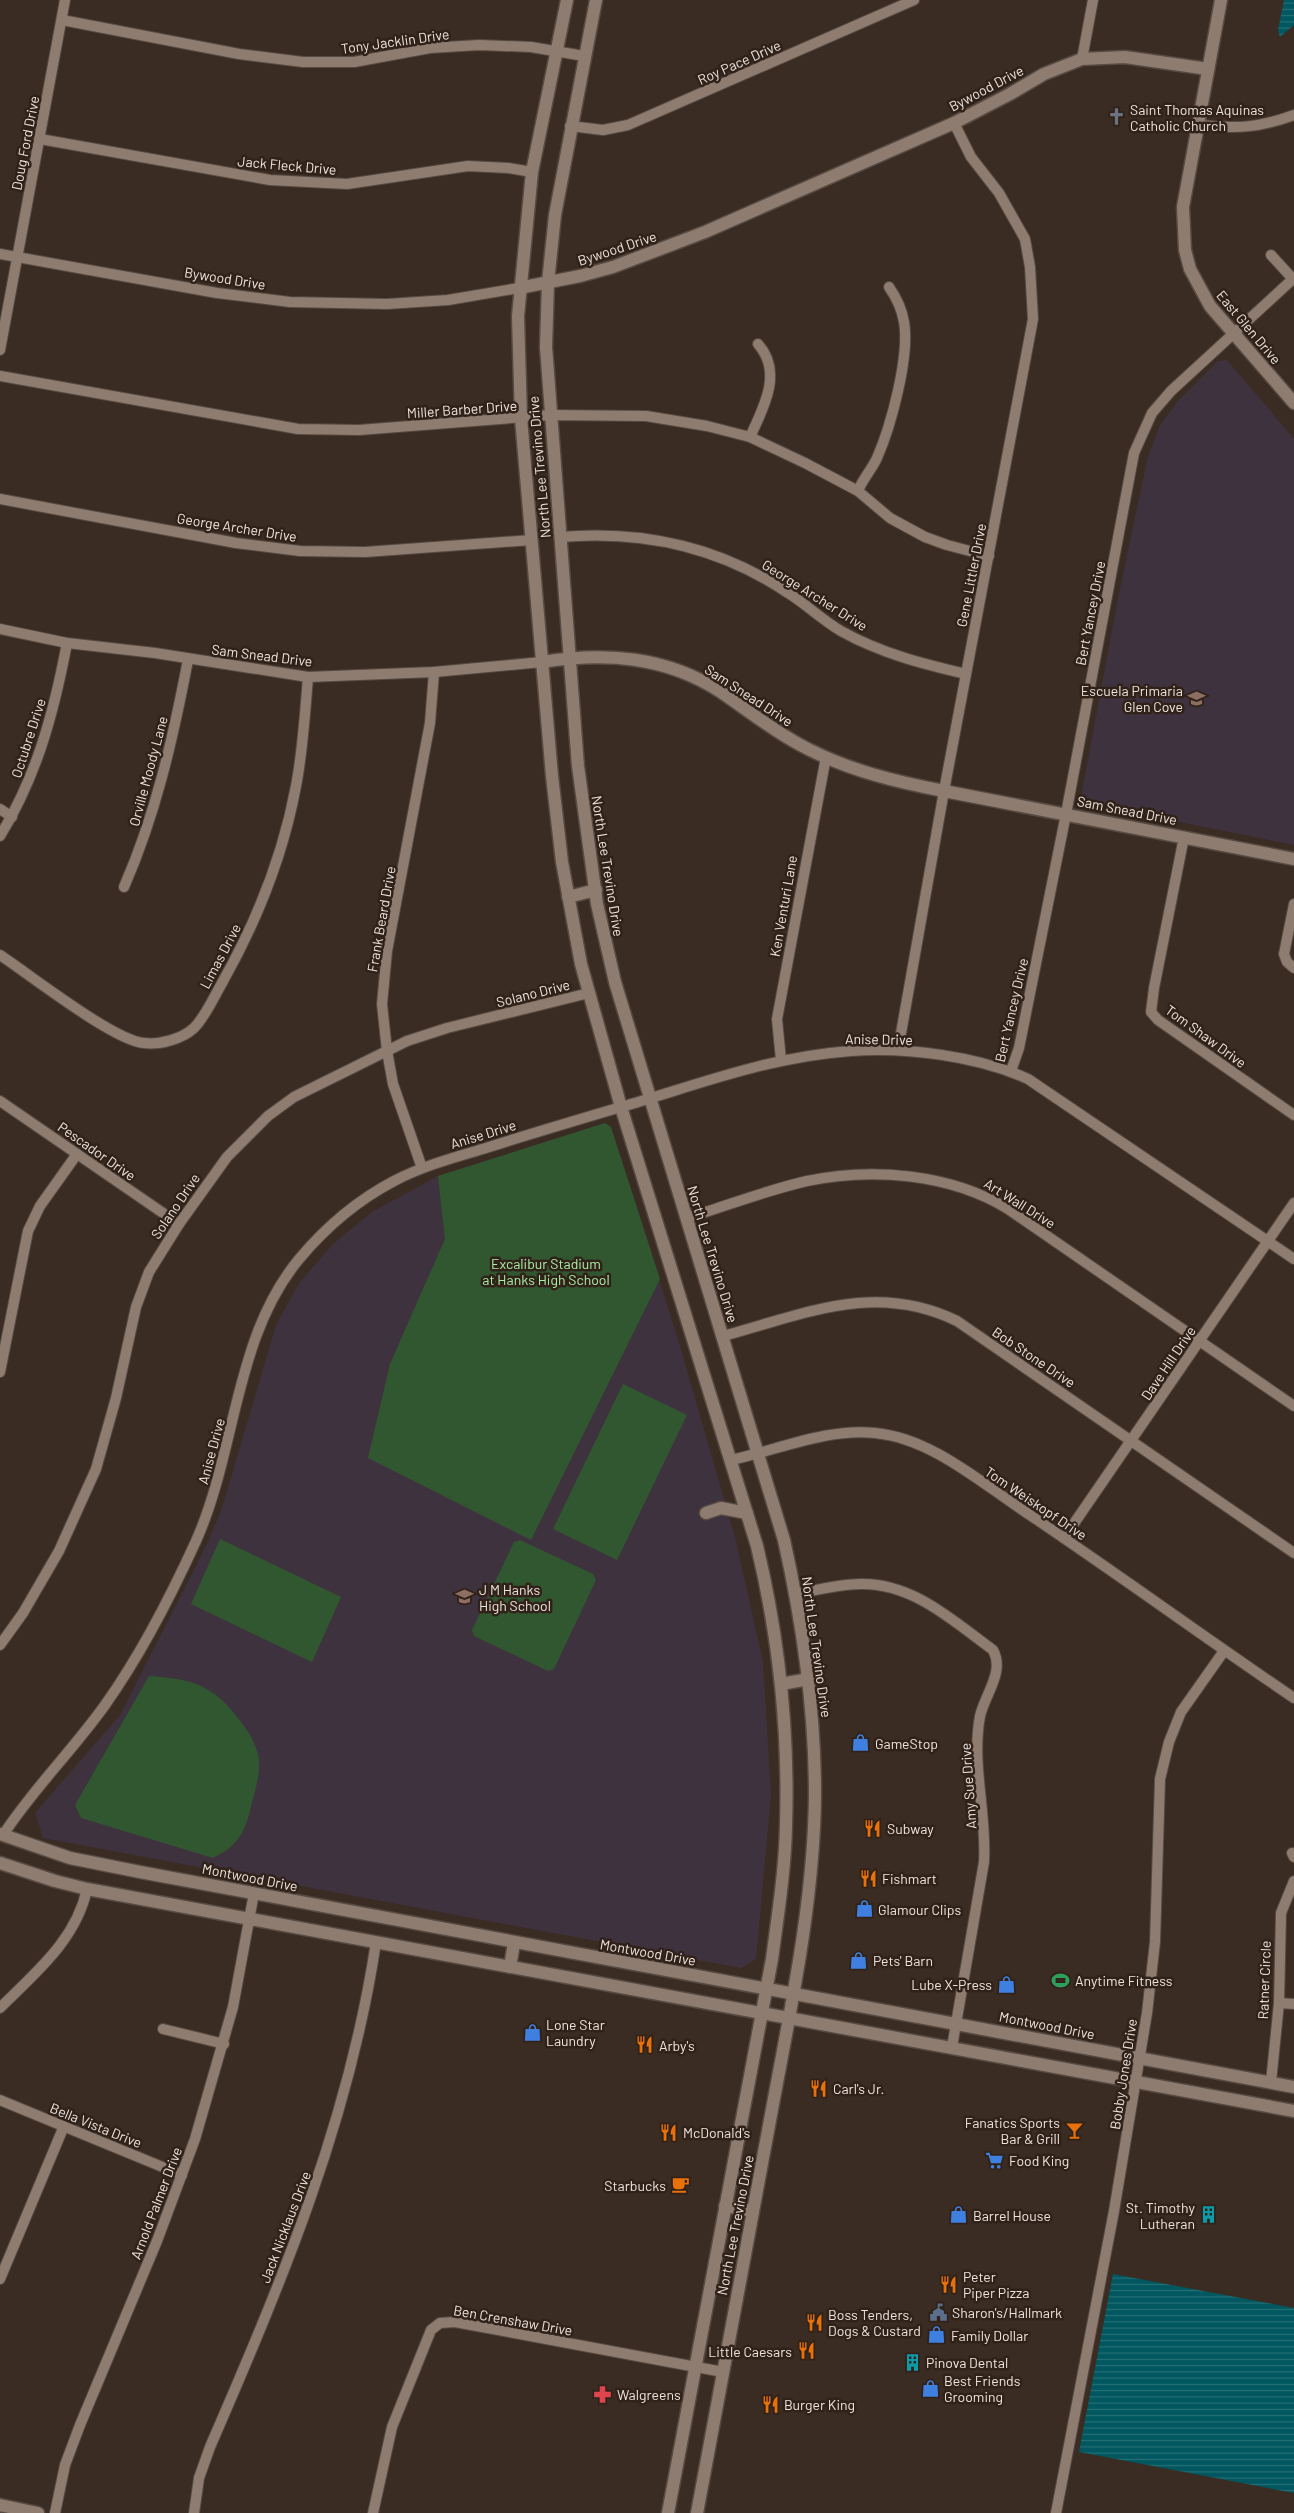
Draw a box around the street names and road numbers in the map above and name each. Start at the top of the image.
street label: Tony Jacklin Drive [340,25,450,57]
street label: Roy Pace Drive [695,36,783,88]
street label: Bywood Drive [946,61,1026,115]
street label: Doug Ford Drive [8,94,42,192]
street label: Jack Fleck Drive [237,152,337,178]
street label: Bywood Drive [575,227,659,269]
street label: Bywood Drive [183,263,267,293]
street label: East Glen Drive [1213,287,1285,367]
street label: North Lee Trevino Drive [524,395,554,539]
street label: Miller Barber Drive [406,397,518,421]
street label: George Archer Drive [176,509,298,545]
street label: Gene Littler Drive [953,522,989,628]
street label: George Archer Drive [759,556,871,634]
street label: Bert Yancey Drive [1072,559,1108,667]
street label: Sam Snead Drive [211,640,313,670]
street label: Sam Snead Drive [702,660,796,730]
street label: Octubre Drive [7,696,49,780]
street label: Orville Moody Lane [125,714,171,828]
street label: Sam Snead Drive [1076,792,1178,828]
street label: North Lee Trevino Drive [588,794,628,938]
street label: Ken Venturi Lane [766,854,800,958]
street label: Frank Beard Drive [363,865,399,973]
street label: Limas Drive [196,921,244,991]
street label: Bert Yancey Drive [991,956,1031,1064]
street label: Solano Drive [494,976,572,1010]
street label: Tom Shaw Drive [1162,1001,1250,1071]
street label: Anise Drive [845,1030,913,1048]
street label: Anise Drive [448,1116,518,1152]
street label: Pescador Drive [55,1118,139,1184]
street label: Solano Drive [147,1170,203,1242]
street label: Art Wall Drive [981,1174,1059,1232]
street label: North Lee Trevino Drive [684,1183,742,1325]
street label: Bob Stone Drive [989,1323,1079,1391]
street label: Dave Hill Drive [1137,1323,1199,1403]
street label: Anise Drive [194,1416,228,1486]
street label: Tom Weiskopf Drive [982,1463,1090,1543]
street label: North Lee Trevino Drive [799,1575,835,1719]
street label: Amy Sue Drive [957,1742,979,1830]
street label: Montwood Drive [201,1859,299,1895]
street label: Montwood Drive [599,1935,697,1969]
street label: Ratner Circle [1254,1940,1274,2020]
street label: Montwood Drive [998,2007,1096,2043]
street label: Bobby Jones Drive [1106,2017,1140,2131]
street label: Bella Vista Drive [48,2099,144,2151]
street label: Arnold Palmer Drive [127,2144,185,2262]
street label: North Lee Trevino Drive [713,2154,757,2296]
street label: Jack Nicklaus Drive [256,2169,314,2285]
street label: Ben Crenshaw Drive [452,2301,574,2339]

